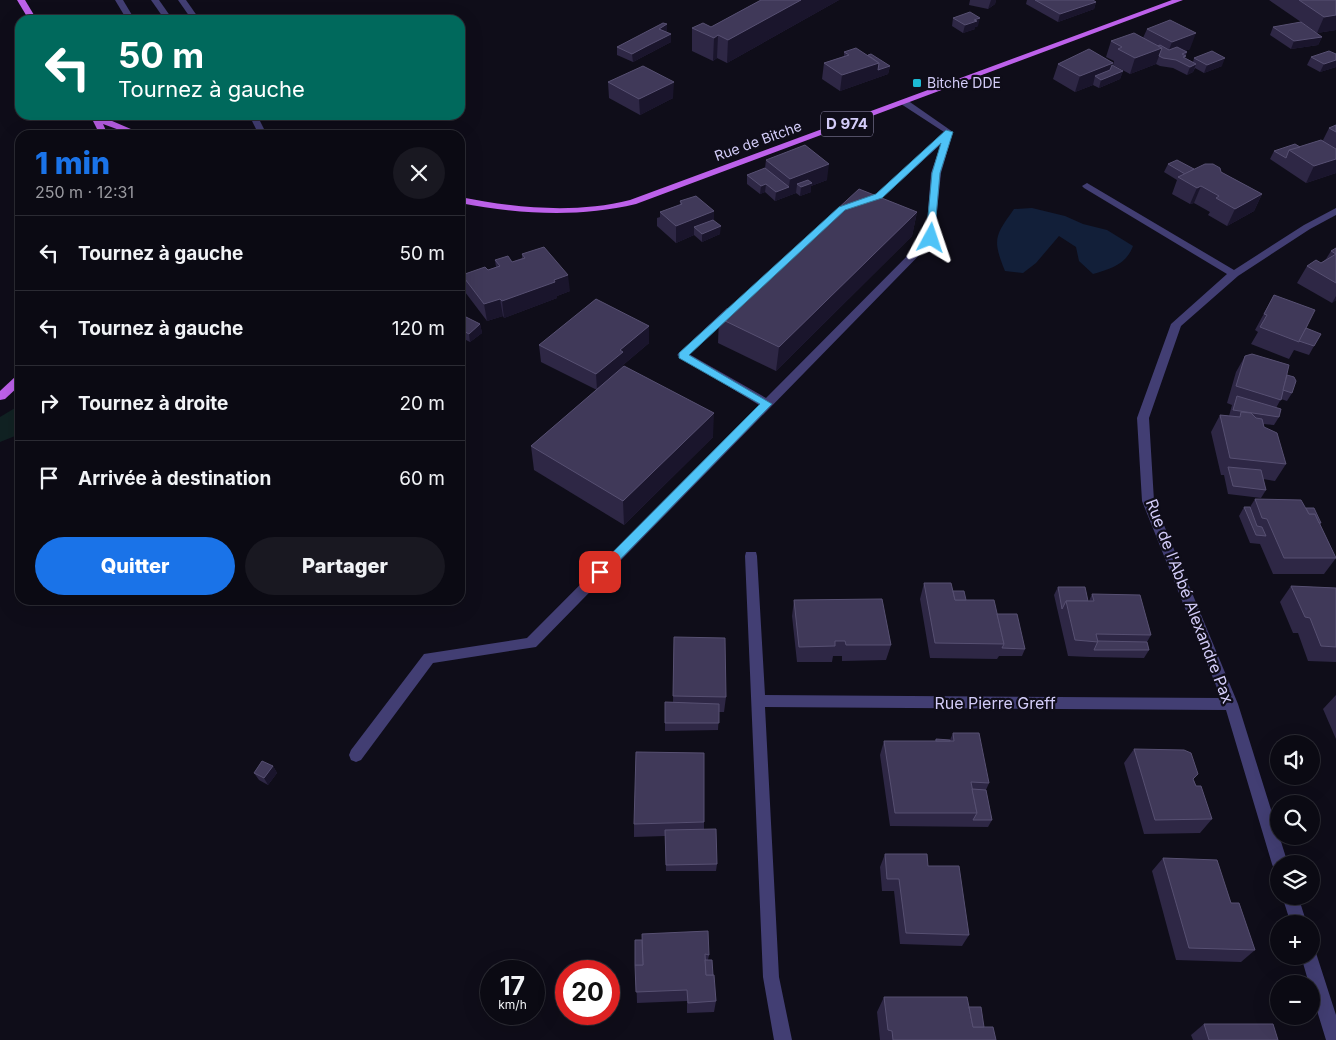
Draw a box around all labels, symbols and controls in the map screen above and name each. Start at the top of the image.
text: 50 m [118,34,204,76]
icon: left [35,35,100,100]
place label: Bitche DDE [927,74,1001,91]
text: Tournez à gauche [118,76,305,102]
marker: Bitche DDE [911,77,923,89]
road number: D 974 [821,112,873,136]
street label: Rue de Bitche [712,117,804,164]
text: 1 min [35,145,110,181]
button: close [393,147,445,199]
text: 250 m · 12:31 [35,182,134,202]
position arrow [904,211,956,263]
icon: left [35,239,63,267]
text: Tournez à gauche [78,242,243,265]
text: 50 m [399,242,445,265]
icon: left [35,314,63,342]
text: Tournez à gauche [78,317,243,340]
text: 120 m [392,317,445,340]
icon: right [35,389,63,417]
text: Tournez à droite [78,392,228,415]
text: 20 m [399,392,445,415]
icon: arrive [35,464,63,492]
text: Arrivée à destination [78,467,271,490]
text: 60 m [399,467,445,490]
street label: Rue de l'Abbé Alexandre Pax [1142,496,1238,706]
button: Quitter [35,537,235,595]
button: Partager [245,537,445,595]
pin [579,551,621,593]
icon: arrive [586,558,614,586]
street label: Rue Pierre Greff [934,693,1056,713]
map controls [1270,735,1320,1025]
button: sound [1270,735,1320,785]
button: search [1270,795,1320,845]
button: layers [1270,855,1320,905]
button: + [1270,915,1320,965]
speed limit sign: 20 [555,960,620,1025]
text: 17 [500,971,525,1001]
button: − [1270,975,1320,1025]
text: km/h [498,997,527,1012]

